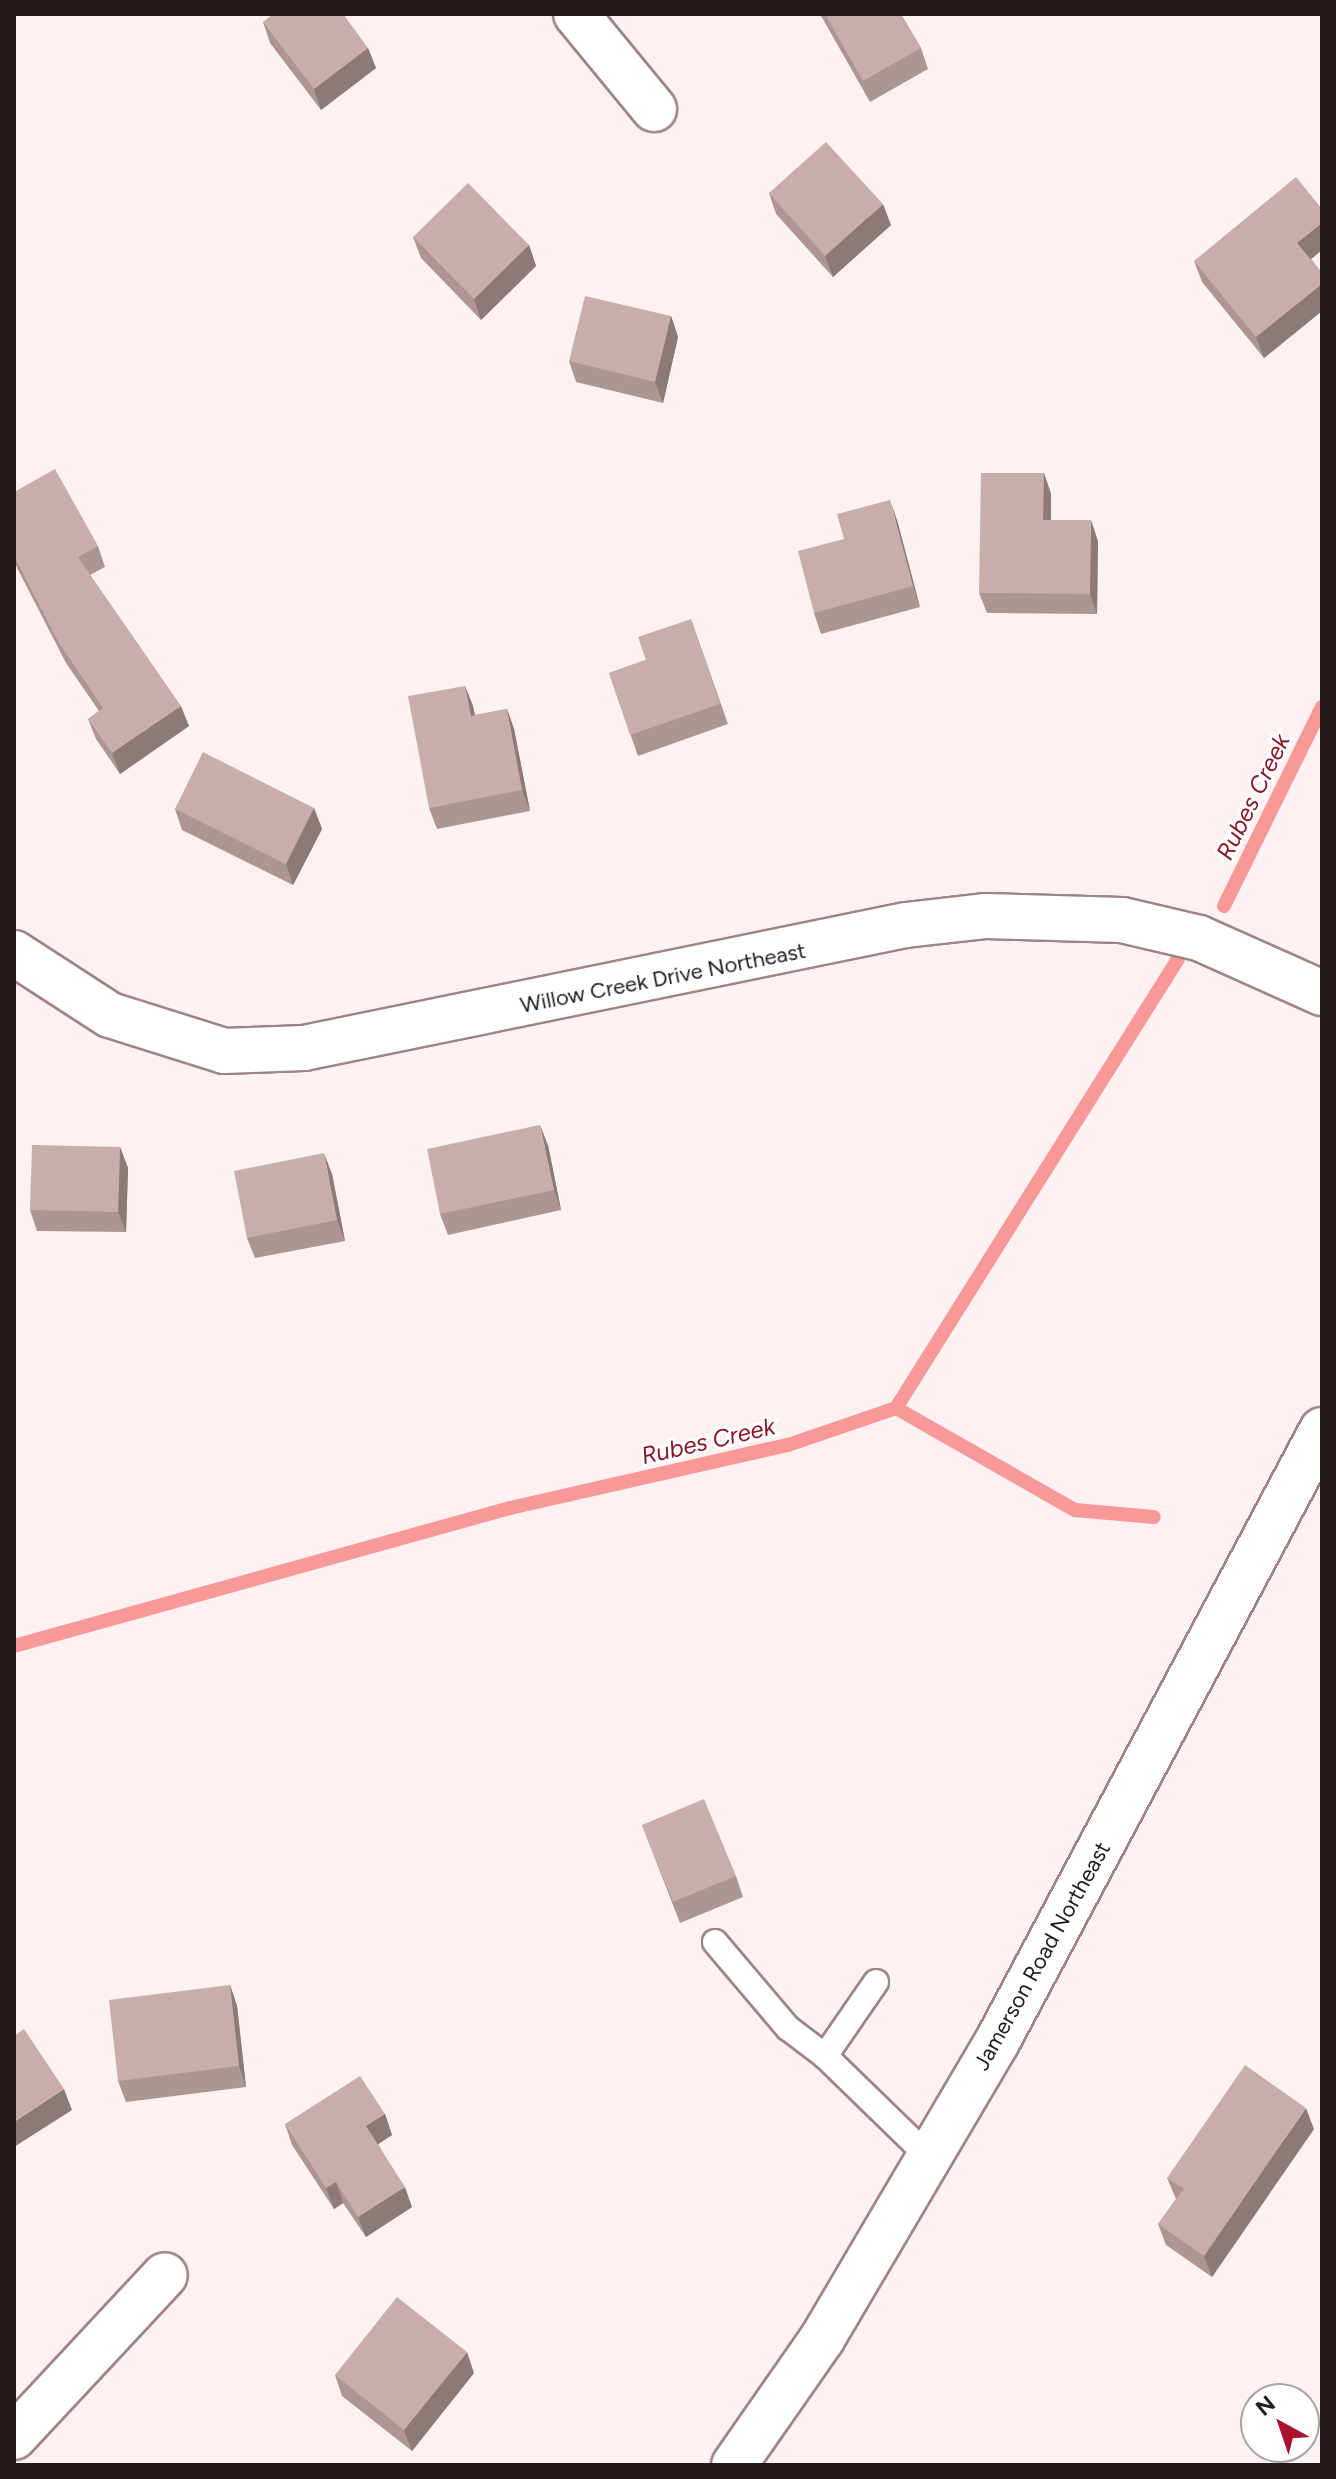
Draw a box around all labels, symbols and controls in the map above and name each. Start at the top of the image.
water label: Rubes Creek [1210,729,1296,865]
street label: Willow Creek Drive Northeast [518,937,808,1019]
water label: Rubes Creek [638,1412,778,1470]
street label: Jamerson Road Northeast [968,1837,1116,2075]
north arrow [1240,2383,1320,2463]
text: N [1250,2390,1281,2422]

